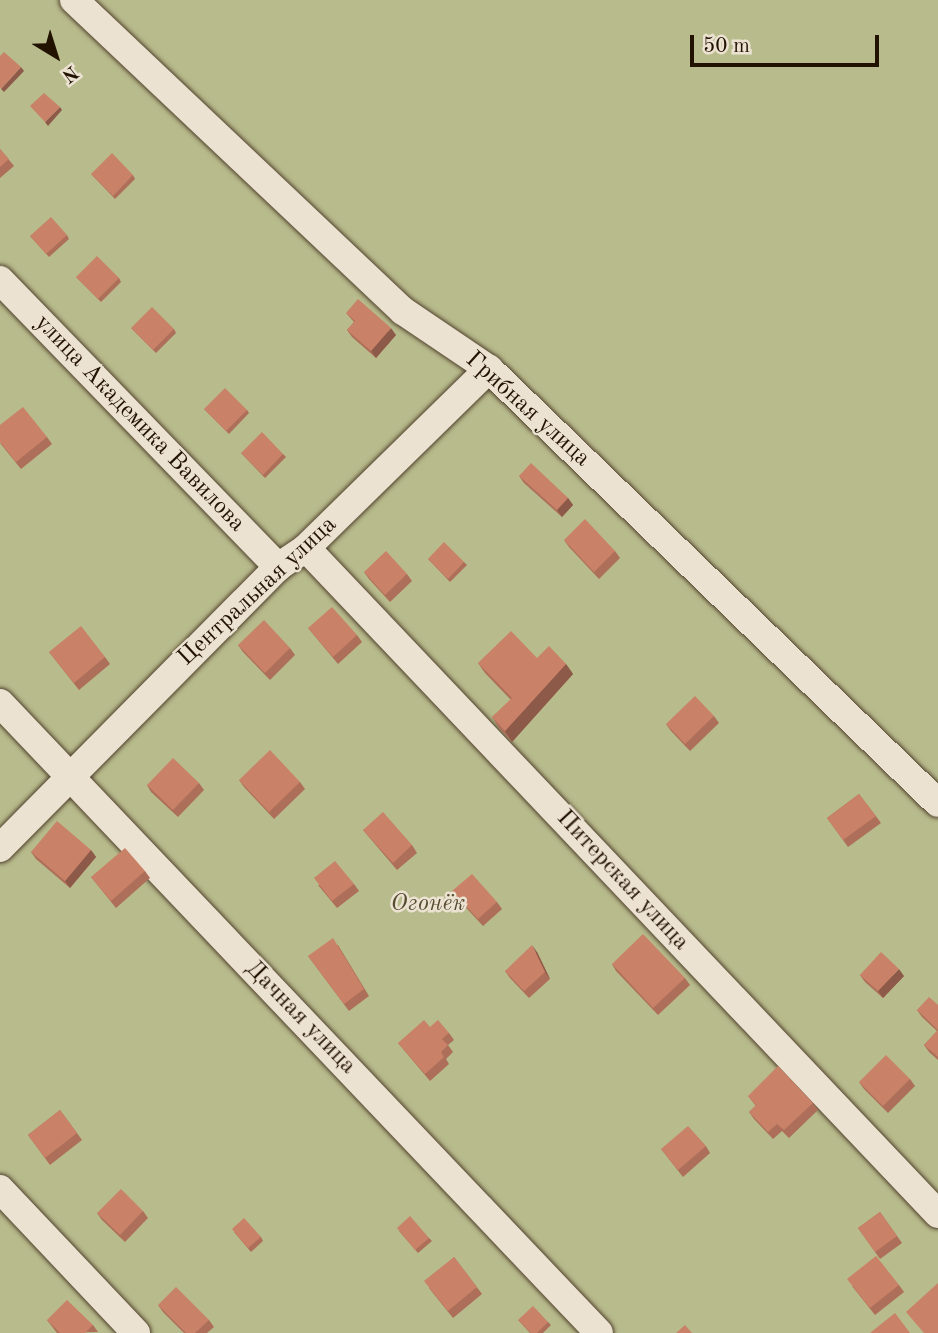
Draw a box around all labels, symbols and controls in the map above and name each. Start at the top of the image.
north arrow [21,21,91,91]
scale bar [693,21,882,65]
text: 50 m [703,36,750,57]
text: N [58,61,81,85]
street label: улица Академика Вавилова [28,309,250,539]
street label: Грибная улица [458,346,596,474]
street label: Центральная улица [173,511,343,673]
street label: Питерская улица [550,805,694,957]
park label: Огонёк [391,891,465,919]
street label: Дачная улица [239,955,361,1081]

